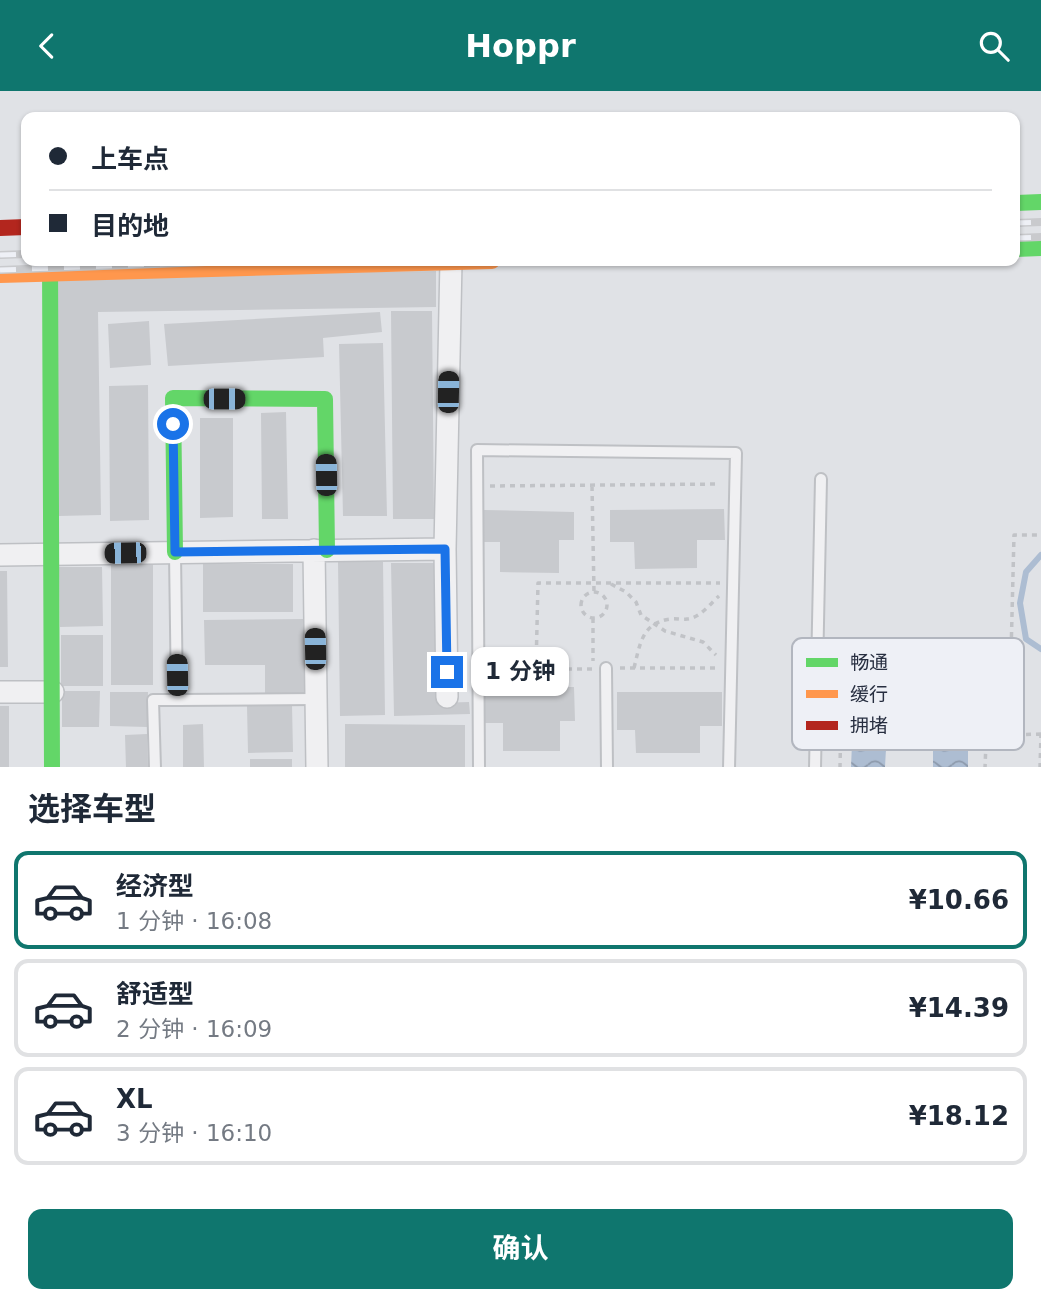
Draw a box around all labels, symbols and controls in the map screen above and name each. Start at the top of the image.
icon: back [28,27,66,65]
text: Hoppr [465,27,576,65]
icon: search [975,27,1013,65]
text: 上车点 [91,144,169,174]
text: 目的地 [91,211,169,241]
car [438,371,459,413]
car [204,389,246,410]
route start [157,408,189,440]
car [316,454,337,496]
car [104,542,147,564]
car [305,628,326,670]
legend [792,638,1024,750]
callout: 1 分钟 [472,647,570,697]
text: 畅通 [850,651,888,673]
car [167,654,188,696]
route end [431,656,463,688]
text: 1 分钟 [485,658,555,684]
text: 缓行 [850,683,888,705]
text: 拥堵 [850,714,888,736]
text: 选择车型 [28,790,156,828]
icon: car [32,869,95,932]
text: 经济型 [116,871,194,901]
text: ¥10.66 [909,885,1009,915]
text: 1 分钟 · 16:08 [116,908,272,934]
icon: car [32,977,95,1040]
text: 舒适型 [116,979,194,1009]
text: ¥14.39 [909,993,1009,1023]
text: 2 分钟 · 16:09 [116,1016,272,1042]
text: XL [116,1084,153,1114]
icon: car [32,1085,95,1148]
text: ¥18.12 [909,1101,1009,1131]
text: 3 分钟 · 16:10 [116,1120,272,1146]
button: 确认 [28,1209,1013,1289]

